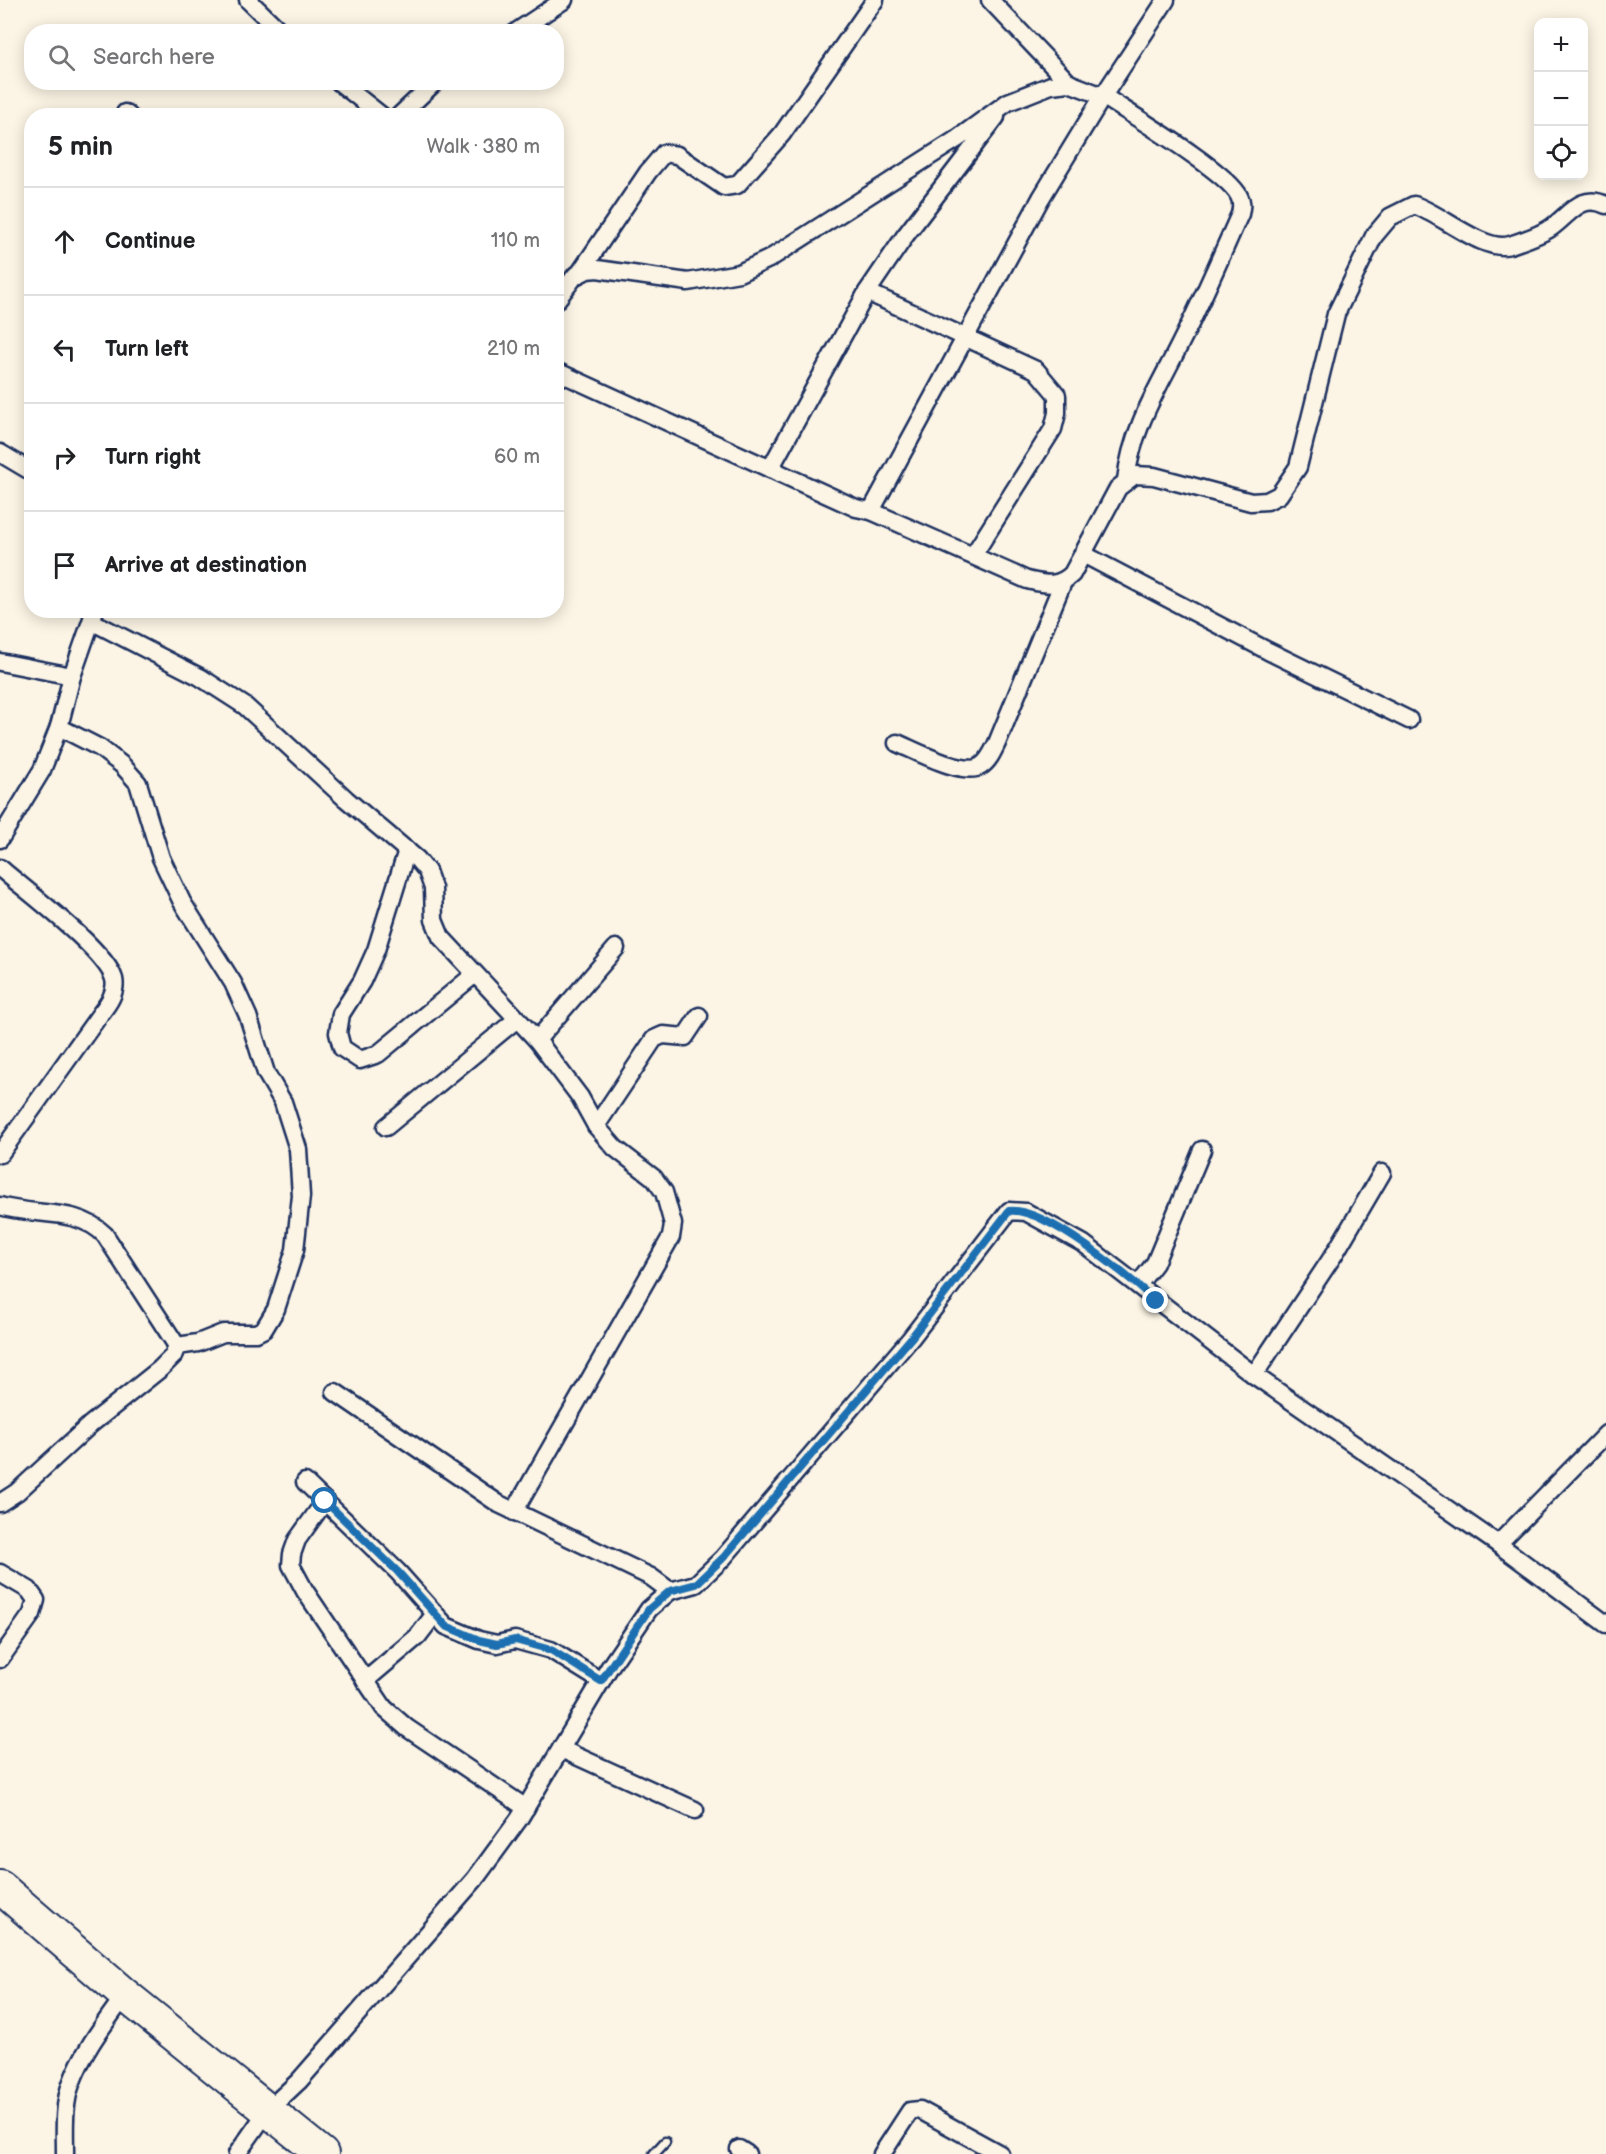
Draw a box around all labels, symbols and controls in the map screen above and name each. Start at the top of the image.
map controls [1534,18,1588,180]
button: + [1534,18,1588,72]
search box [24,24,564,90]
icon: search [45,41,78,74]
text: Search here [93,44,215,71]
button: − [1534,72,1588,126]
button: locate [1534,126,1588,180]
text: 5 min [48,132,113,163]
text: Walk · 380 m [427,135,540,159]
icon: ahead [48,225,81,258]
text: Continue [105,228,195,255]
text: 110 m [491,229,540,253]
icon: left [48,333,81,366]
text: Turn left [105,336,189,363]
text: 210 m [487,337,540,361]
icon: right [48,441,81,474]
text: Turn right [105,444,201,471]
text: 60 m [494,445,540,469]
icon: arrive [48,549,81,582]
text: Arrive at destination [105,552,307,579]
route end [1142,1287,1168,1313]
route start [311,1487,337,1513]

